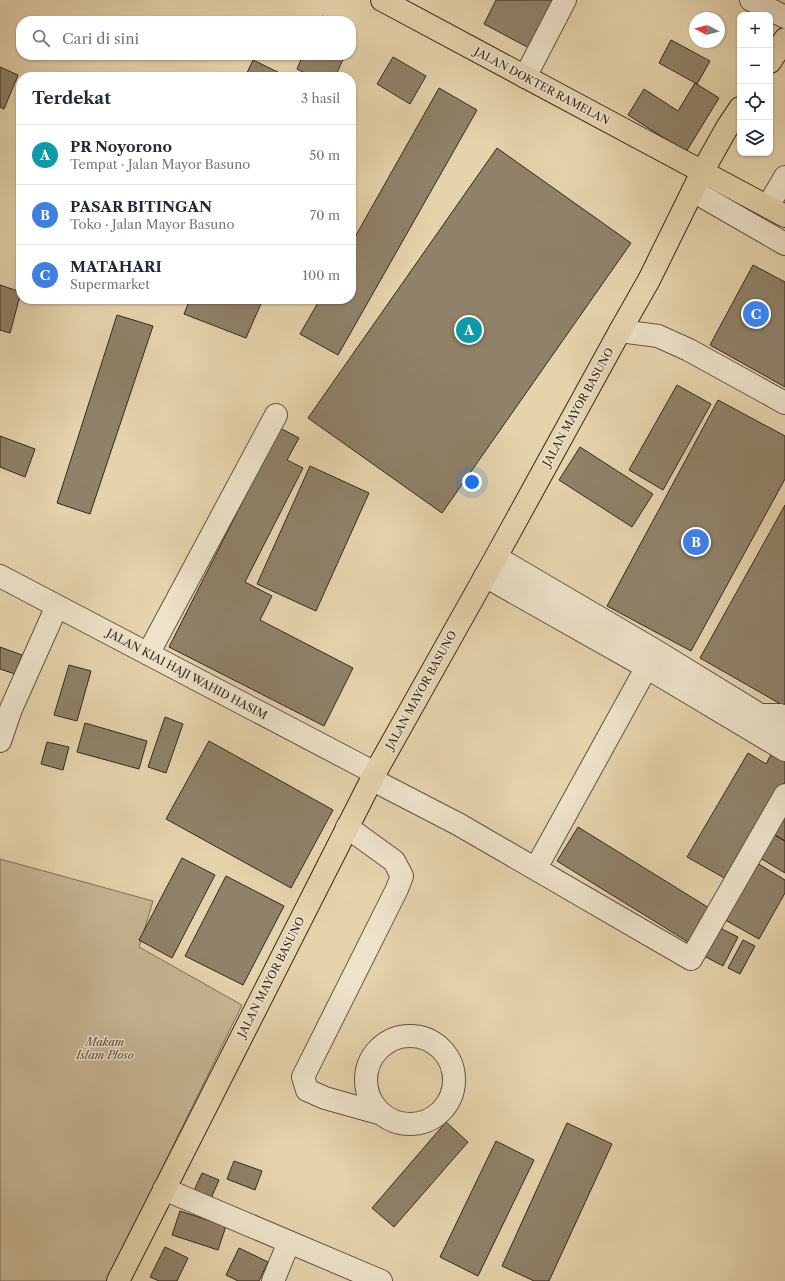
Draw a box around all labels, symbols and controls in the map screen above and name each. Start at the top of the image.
north arrow [689,12,725,48]
map controls [737,12,773,156]
button: + [737,12,773,48]
search box [16,16,356,60]
icon: search [30,27,52,49]
text: Cari di sini [62,29,139,48]
street label: JALAN DOKTER RAMELAN [470,43,612,128]
button: − [737,48,773,84]
button: locate [737,84,773,120]
text: Terdekat [32,88,111,108]
text: 3 hasil [301,90,340,106]
button: layers [737,120,773,156]
text: PR Noyorono [70,137,172,156]
text: A [40,147,50,163]
text: 50 m [309,147,340,163]
text: Tempat · Jalan Mayor Basuno [70,156,250,172]
text: PASAR BITINGAN [70,197,212,216]
text: B [40,207,50,223]
text: 70 m [310,207,340,223]
text: Toko · Jalan Mayor Basuno [70,216,234,232]
text: MATAHARI [70,257,162,276]
text: C [40,267,50,283]
text: 100 m [302,267,340,283]
text: Supermarket [70,276,150,292]
pin: C [743,299,769,329]
pin: A [456,315,482,345]
street label: JALAN MAYOR BASUNO [539,345,617,471]
your location [462,472,482,492]
pin: B [683,527,709,557]
street label: JALAN KIAI HAJI WAHID HASIM [103,625,270,722]
street label: JALAN MAYOR BASUNO [382,628,460,754]
street label: JALAN MAYOR BASUNO [234,914,308,1041]
park label: Makam Islam Ploso [75,1035,134,1062]

